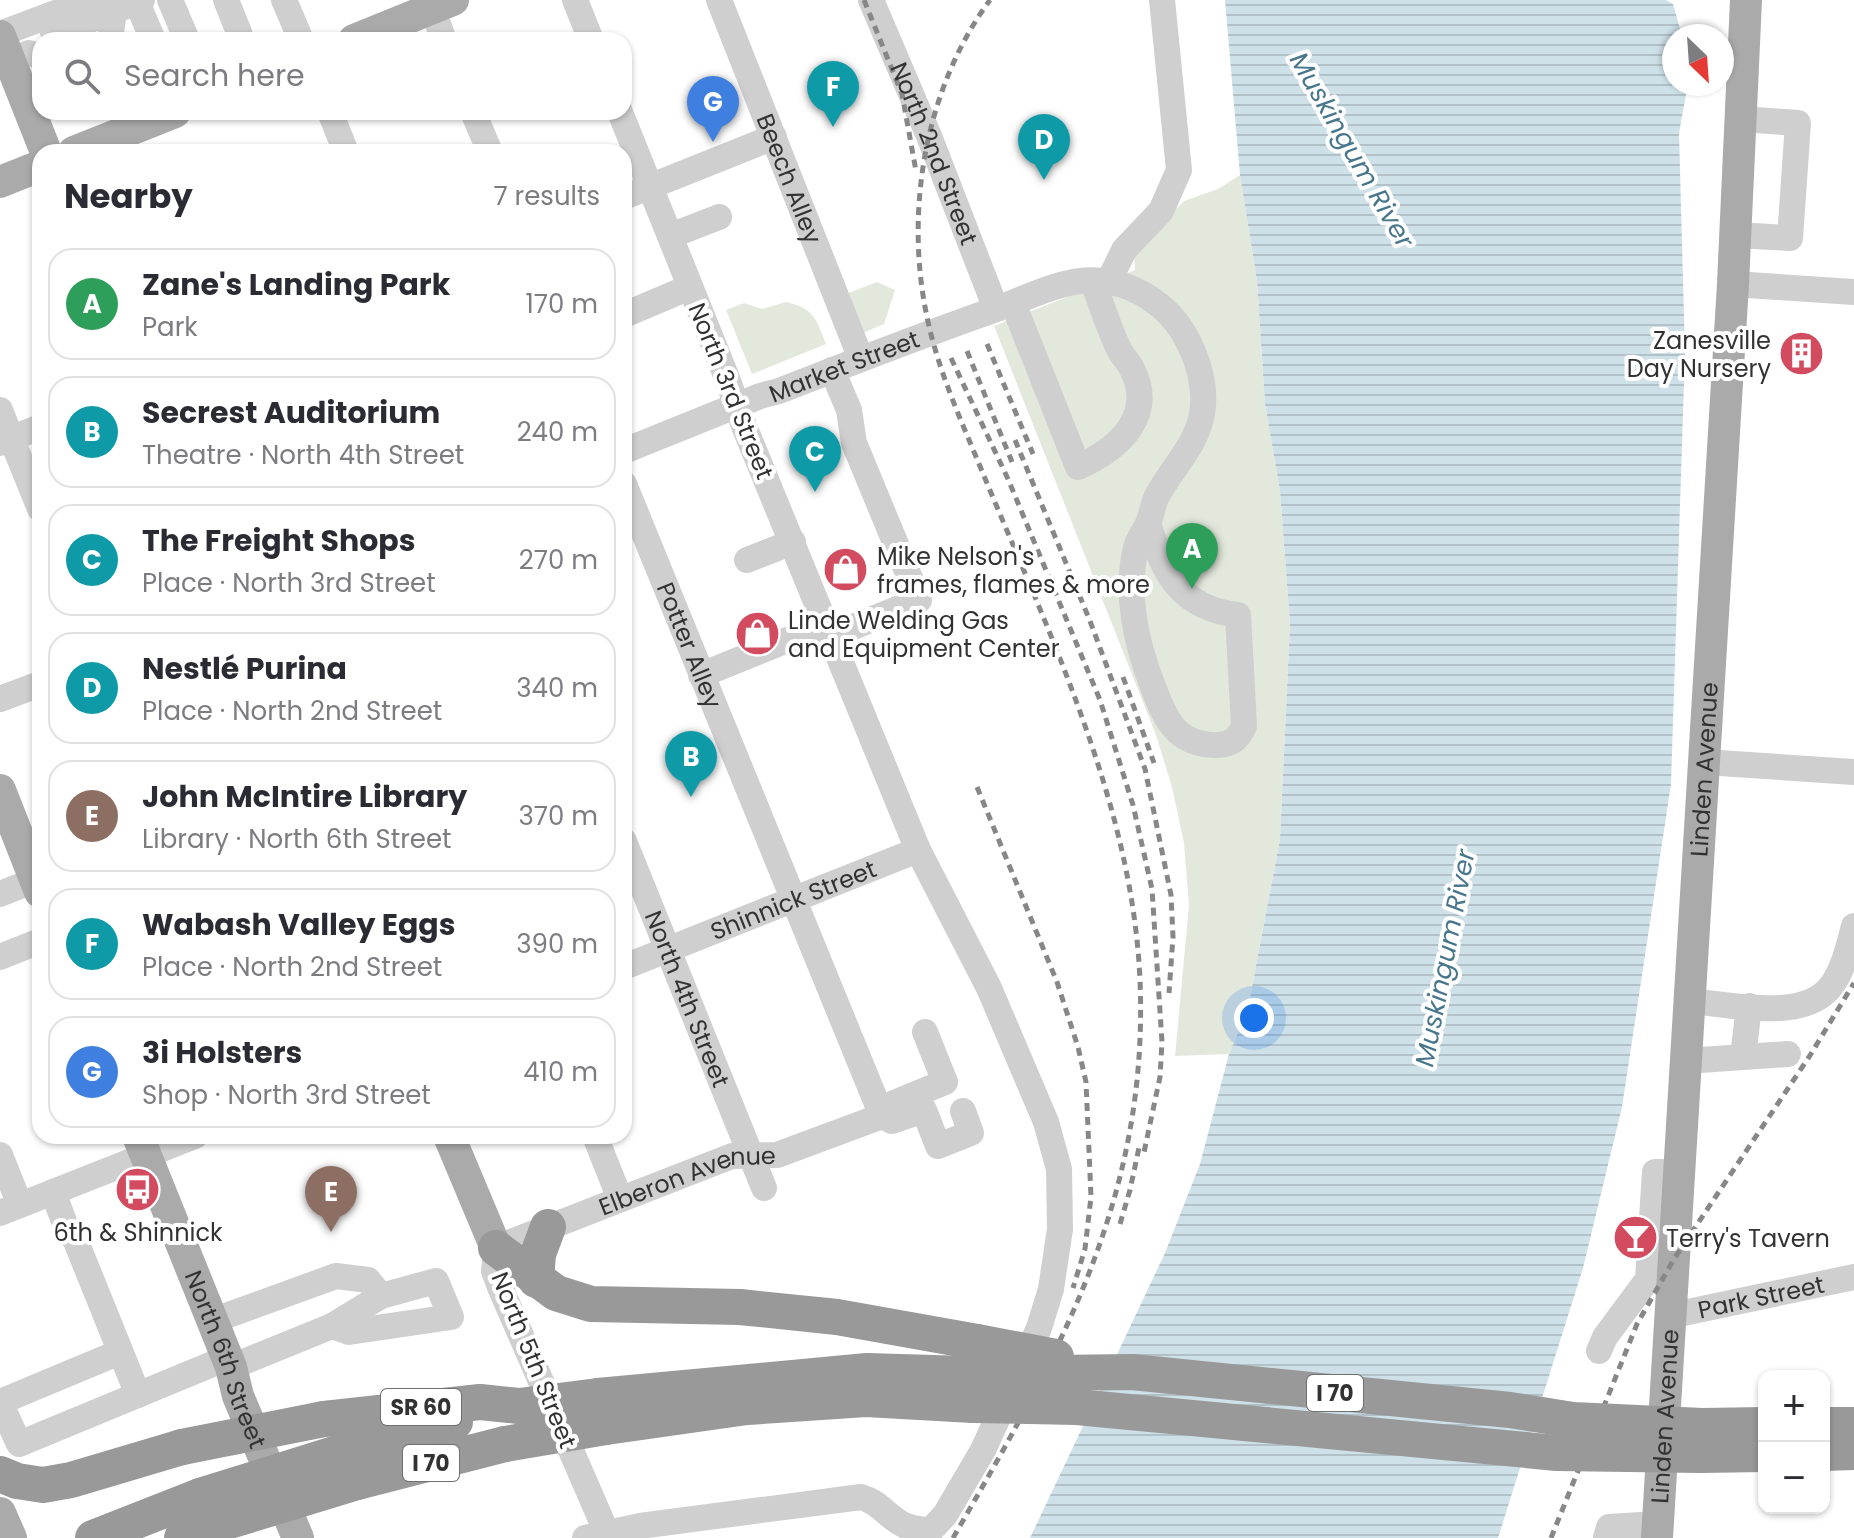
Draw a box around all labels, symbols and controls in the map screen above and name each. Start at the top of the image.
north arrow [1662,24,1734,96]
search box [32,32,632,120]
water label: Muskingum River [1281,46,1423,256]
icon: search [60,54,104,98]
text: Search here [124,54,305,97]
street label: North 2nd Street [883,57,986,249]
pin: F [807,61,859,127]
pin: G [687,76,739,142]
street label: Beech Alley [749,109,830,249]
pin: D [1018,114,1070,180]
text: Nearby [64,172,193,220]
text: 7 results [493,178,600,214]
text: Zane's Landing Park [142,263,450,306]
text: A [82,286,102,322]
text: 170 m [525,286,598,322]
street label: North 3rd Street [681,298,781,484]
text: Park [142,309,198,345]
street label: Market Street [764,322,924,410]
place label: Zanesville Day Nursery [1627,324,1771,385]
building icon: Zanesville Day Nursery [1778,330,1826,378]
text: Secrest Auditorium [142,391,440,434]
text: B [83,414,101,450]
text: 240 m [517,414,598,450]
pin: C [789,426,841,492]
text: Theatre · North 4th Street [142,437,464,473]
text: The Freight Shops [142,519,415,562]
pin: A [1166,523,1218,589]
place label: Mike Nelson's frames, flames & more [877,540,1150,601]
text: C [82,542,102,578]
text: 270 m [519,542,598,578]
shop icon: Mike Nelson's frames, flames & more [822,546,870,594]
text: Place · North 3rd Street [142,565,436,601]
street label: Potter Alley [649,577,730,714]
place label: Linde Welding Gas and Equipment Center [788,604,1060,665]
shop icon: Linde Welding Gas and Equipment Center [733,610,781,658]
text: Nestlé Purina [142,647,347,690]
text: D [83,670,101,706]
text: 340 m [516,670,598,706]
street label: Linden Avenue [1682,681,1725,858]
text: Place · North 2nd Street [142,693,442,729]
pin: B [665,731,717,797]
text: John McIntire Library [142,775,467,818]
text: E [85,798,99,834]
text: 370 m [518,798,598,834]
text: Library · North 6th Street [142,821,452,857]
water label: Muskingum River [1406,845,1484,1070]
street label: Shinnick Street [705,852,881,948]
text: Wabash Valley Eggs [142,903,455,946]
street label: North 4th Street [637,905,738,1092]
text: F [85,926,99,962]
text: 390 m [516,926,598,962]
text: Place · North 2nd Street [142,949,442,985]
your location [1234,998,1274,1038]
text: 3i Holsters [142,1031,302,1074]
text: G [82,1054,102,1090]
text: 410 m [523,1054,598,1090]
text: Shop · North 3rd Street [142,1077,431,1113]
street label: Elberon Avenue [594,1139,776,1223]
bus stop icon: 6th & Shinnick [114,1166,162,1214]
pin: E [305,1166,357,1232]
bar icon: Terry's Tavern [1611,1214,1659,1262]
place label: 6th & Shinnick [54,1216,223,1249]
place label: Terry's Tavern [1666,1222,1830,1255]
street label: North 6th Street [177,1265,275,1453]
street label: North 5th Street [484,1267,584,1453]
street label: Park Street [1695,1267,1827,1326]
street label: Linden Avenue [1643,1328,1686,1504]
map controls [1758,1370,1830,1514]
button: + [1758,1370,1830,1442]
road number: I 70 [1307,1375,1363,1411]
road number: SR 60 [381,1389,461,1425]
button: − [1758,1442,1830,1514]
road number: I 70 [403,1445,459,1481]

